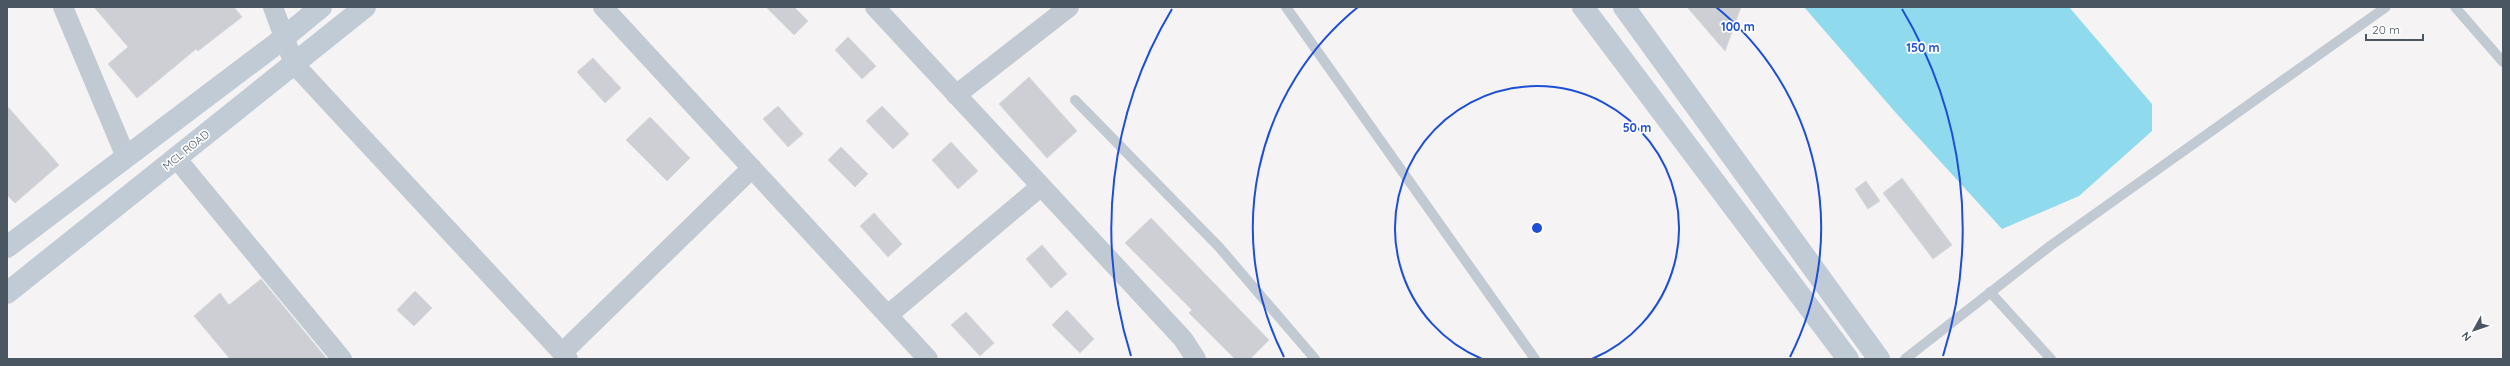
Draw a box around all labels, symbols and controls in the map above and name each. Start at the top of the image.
scale bar [2366,16,2423,42]
text: 100 m [1721,19,1755,34]
text: 20 m [2372,22,2400,37]
text: 150 m [1906,40,1940,55]
text: 50 m [1623,120,1651,135]
street label: MCL ROAD [160,127,212,173]
centre of rings [1530,221,1544,235]
north arrow [2454,310,2494,350]
text: N [2458,329,2474,344]

